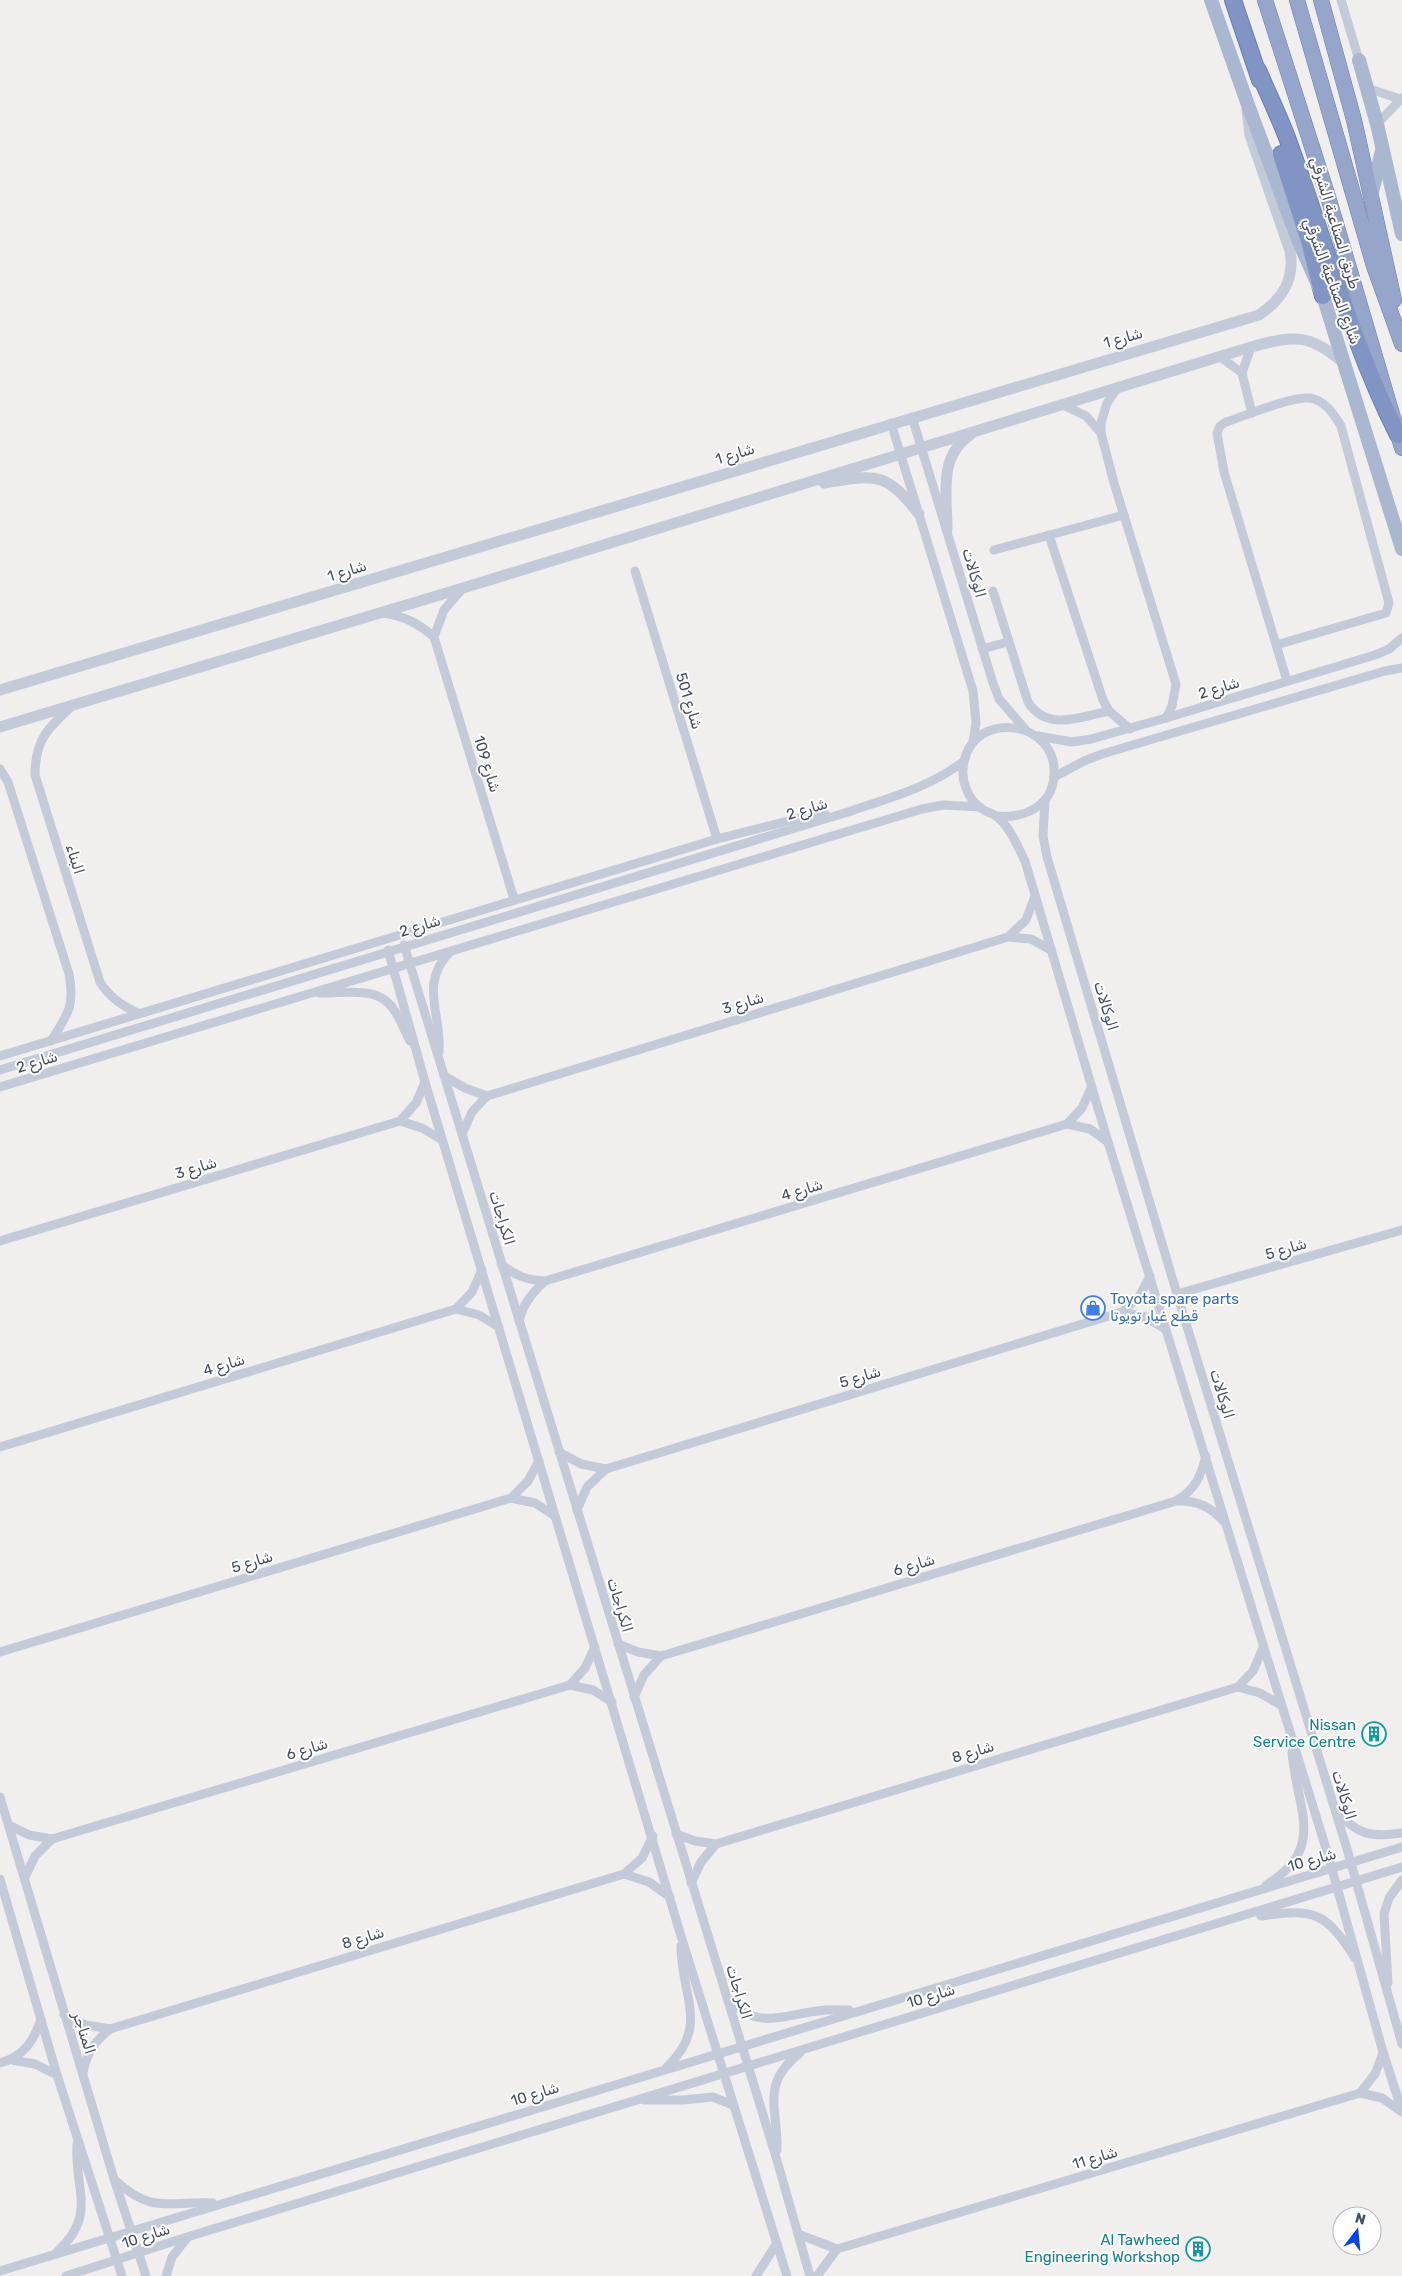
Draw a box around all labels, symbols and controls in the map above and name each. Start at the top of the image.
street label: طريق الصناعية الشرقي [1303,155,1364,292]
street label: شارع الصناعية الشرقي [1297,215,1364,348]
street label: شارع 1 [1101,324,1145,354]
street label: شارع 1 [713,440,757,470]
street label: الوكالات [958,546,990,600]
street label: شارع 1 [325,557,369,587]
street label: شارع 501 [670,670,706,732]
street label: شارع 2 [1196,673,1242,705]
street label: شارع 109 [468,733,504,795]
street label: شارع 2 [784,794,830,826]
street label: البناء [62,842,88,876]
street label: شارع 2 [397,911,443,943]
street label: الوكالات [1090,979,1122,1033]
street label: شارع 3 [720,988,767,1020]
street label: شارع 2 [14,1047,60,1079]
street label: شارع 3 [173,1153,220,1185]
street label: شارع 4 [779,1175,826,1207]
street label: الكراجات [485,1189,519,1247]
street label: شارع 5 [1263,1234,1309,1265]
place label: Toyota spare parts قطع غيار تويوتا [1110,1290,1239,1327]
shop icon: Toyota spare parts قطع غيار تويوتا [1080,1295,1106,1321]
street label: شارع 4 [201,1350,248,1382]
street label: شارع 5 [837,1362,884,1394]
street label: الوكالات [1206,1367,1238,1421]
street label: شارع 5 [229,1547,276,1579]
street label: شارع 6 [891,1550,938,1582]
street label: الكراجات [603,1576,637,1634]
place label: Nissan Service Centre [1253,1716,1356,1751]
building icon: Nissan Service Centre [1361,1721,1387,1747]
street label: شارع 6 [284,1734,331,1766]
street label: شارع 8 [950,1737,997,1769]
street label: الوكالات [1328,1768,1360,1822]
street label: شارع 10 [1286,1845,1339,1877]
street label: شارع 8 [340,1923,387,1955]
street label: الكراجات [722,1963,756,2021]
street label: شارع 10 [905,1980,958,2014]
street label: المناجر [68,2009,99,2056]
street label: شارع 10 [509,2078,562,2112]
street label: شارع 11 [1070,2143,1120,2175]
north arrow [1332,2206,1382,2256]
text: N [1353,2209,1368,2229]
street label: شارع 10 [120,2220,173,2254]
place label: Al Tawheed Engineering Workshop [1025,2231,1180,2266]
building icon: Al Tawheed Engineering Workshop [1185,2236,1211,2262]

